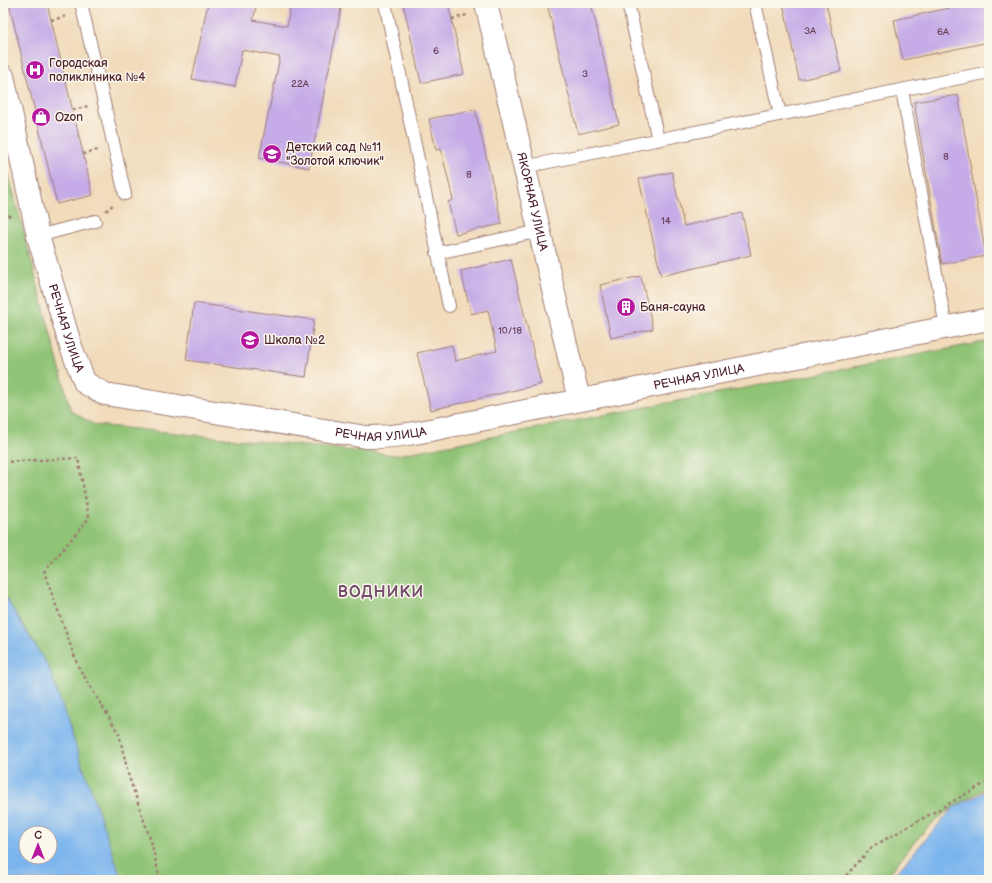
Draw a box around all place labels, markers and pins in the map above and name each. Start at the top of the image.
place label: Городская поликлиника №4 [49,56,146,85]
hospital icon: Городская поликлиника №4 [24,59,46,81]
shop icon: Ozon [30,106,52,128]
place label: Ozon [55,110,83,125]
place label: Детский сад №11 "Золотой ключик" [286,140,384,169]
school or university icon: Детский сад №11 "Золотой ключик" [261,143,283,165]
building icon: Баня-сауна [615,296,637,318]
place label: Баня-сауна [640,300,706,315]
school or university icon: Школа №2 [239,329,261,351]
place label: Школа №2 [264,333,325,348]

